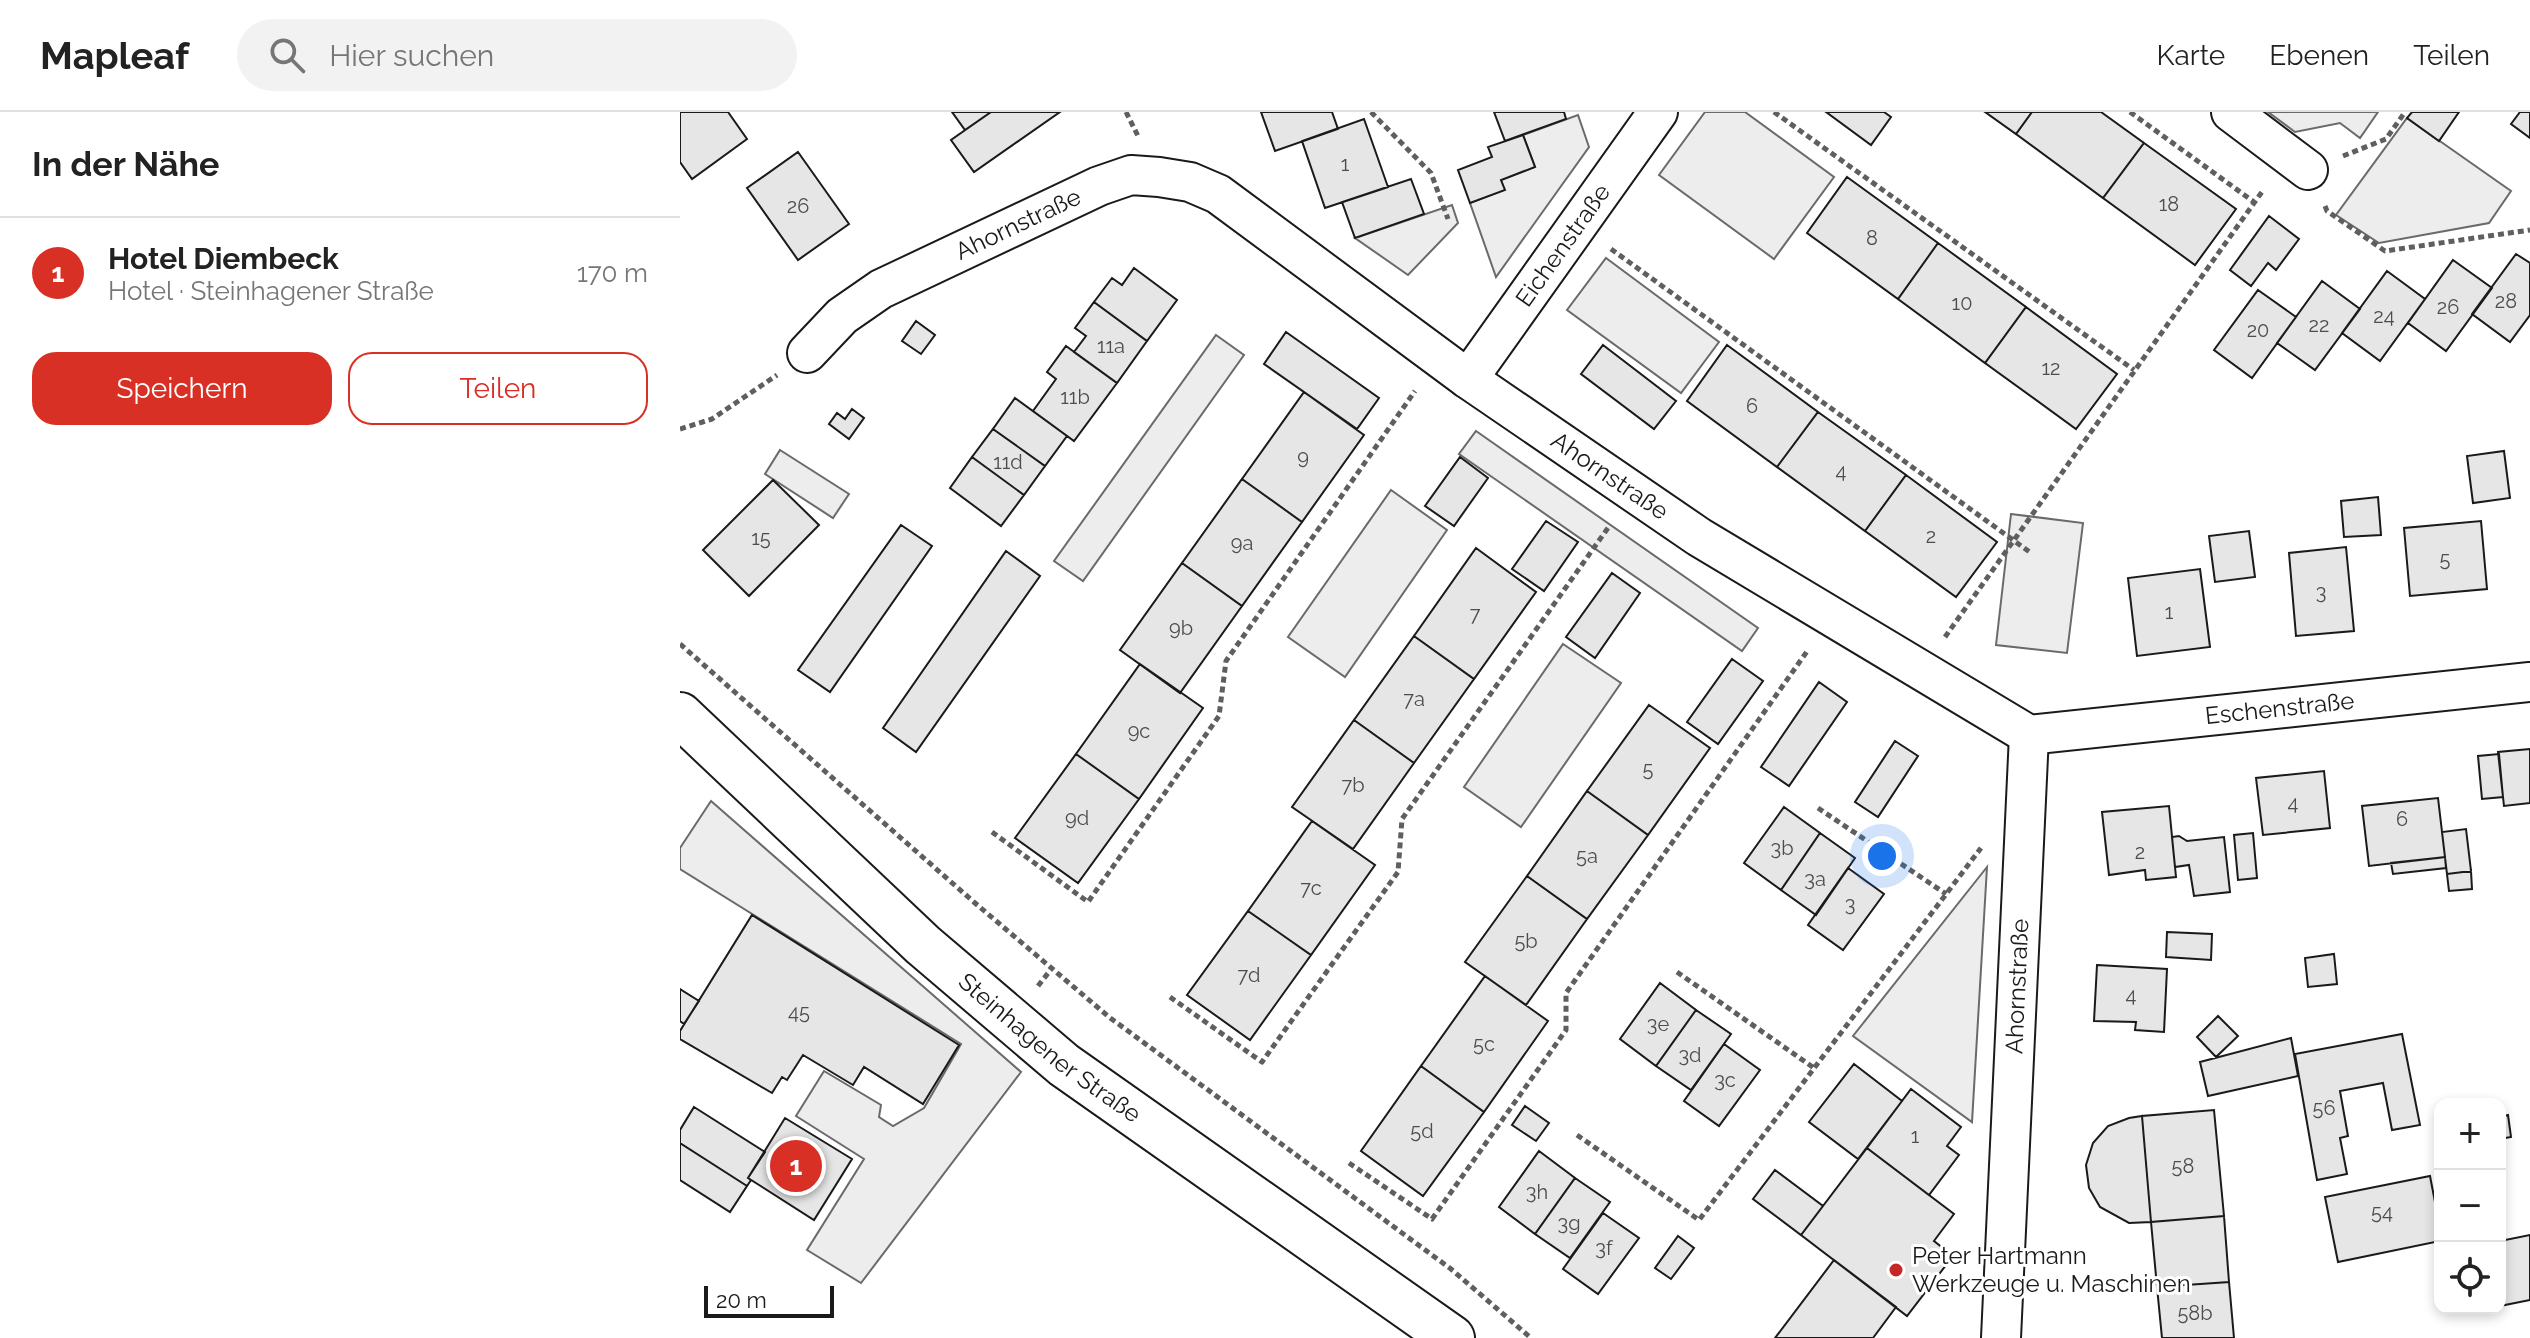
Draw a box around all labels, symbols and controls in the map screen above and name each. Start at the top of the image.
search box [237,19,797,91]
text: Mapleaf [40,33,189,78]
icon: search [265,33,309,77]
text: Hier suchen [329,38,494,73]
text: Karte [2157,39,2225,72]
text: Ebenen [2269,39,2369,72]
text: Teilen [2413,39,2490,72]
text: In der Nähe [32,144,219,184]
house number: 1 [1341,152,1350,176]
street label: Eichenstraße [1509,178,1616,312]
street label: Ahornstraße [950,182,1085,266]
house number: 18 [2159,192,2179,216]
house number: 26 [787,194,809,218]
house number: 8 [1866,226,1878,250]
text: Hotel Diembeck [108,241,339,276]
text: 1 [52,258,64,288]
text: 170 m [577,258,648,288]
text: Hotel · Steinhagener Straße [108,276,434,306]
house number: 28 [2495,289,2517,313]
house number: 10 [1952,291,1972,315]
house number: 26 [2437,295,2459,319]
house number: 24 [2373,304,2395,328]
house number: 22 [2309,313,2329,337]
house number: 20 [2247,318,2269,342]
house number: 11a [1097,334,1125,358]
button: Speichern [32,352,332,425]
button: Teilen [348,352,648,425]
house number: 12 [2042,356,2060,380]
house number: 11b [1060,385,1090,409]
house number: 6 [1746,394,1758,418]
street label: Ahornstraße [1546,425,1674,526]
house number: 9 [1297,445,1309,469]
house number: 11d [993,450,1023,474]
house number: 4 [1836,459,1847,483]
house number: 2 [1926,524,1936,548]
house number: 15 [751,526,771,550]
house number: 9a [1231,531,1253,555]
house number: 5 [2440,547,2451,571]
house number: 3 [2316,580,2326,604]
house number: 1 [2165,600,2174,624]
house number: 7 [1470,602,1481,626]
house number: 9b [1169,616,1193,640]
street label: Eschenstraße [2203,686,2356,730]
house number: 7a [1403,687,1425,711]
house number: 9c [1128,719,1150,743]
house number: 5 [1643,757,1654,781]
house number: 7b [1341,773,1365,797]
house number: 4 [2288,791,2299,815]
house number: 9d [1065,806,1089,830]
house number: 6 [2396,807,2408,831]
house number: 3b [1770,836,1794,860]
your location [1862,836,1902,876]
house number: 2 [2135,840,2145,864]
house number: 5a [1576,844,1598,868]
house number: 3a [1804,867,1826,891]
house number: 7c [1300,876,1322,900]
house number: 3 [1845,892,1855,916]
street label: Ahornstraße [1999,918,2034,1055]
house number: 5b [1514,929,1538,953]
house number: 7d [1237,963,1261,987]
street label: Steinhagener Straße [953,967,1147,1129]
house number: 4 [2126,983,2137,1007]
house number: 45 [788,1000,810,1024]
house number: 3e [1647,1012,1669,1036]
house number: 5c [1473,1032,1495,1056]
house number: 3d [1678,1043,1702,1067]
house number: 3c [1714,1068,1736,1092]
house number: 56 [2313,1096,2335,1120]
map controls [2434,1098,2506,1314]
button: + [2434,1098,2506,1170]
house number: 5d [1410,1119,1434,1143]
house number: 1 [1911,1124,1920,1148]
pin: 1 [770,1136,822,1196]
house number: 58 [2172,1154,2194,1178]
button: − [2434,1170,2506,1242]
house number: 3h [1526,1180,1548,1204]
house number: 54 [2371,1200,2393,1224]
house number: 3g [1557,1211,1581,1235]
house number: 3f [1595,1236,1614,1260]
place label: Peter Hartmann Werkzeuge u. Maschinen [1912,1241,2191,1298]
button: locate [2434,1242,2506,1314]
marker: Peter Hartmann Werkzeuge u. Maschinen [1887,1261,1905,1279]
scale bar [704,1282,834,1318]
text: 20 m [716,1287,767,1313]
house number: 58b [2177,1301,2213,1325]

